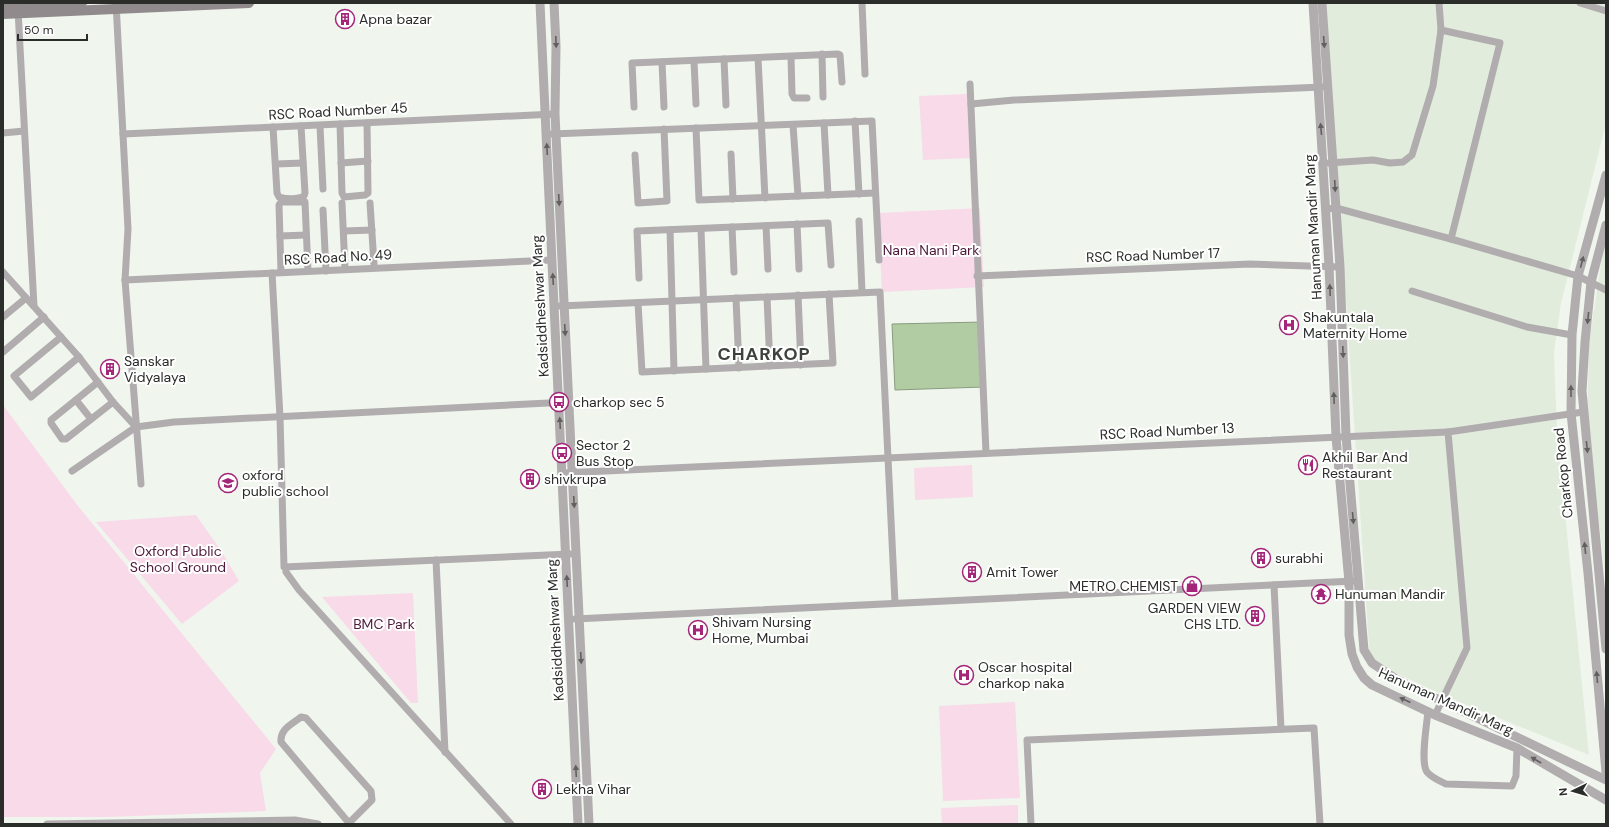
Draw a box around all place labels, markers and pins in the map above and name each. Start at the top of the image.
building icon: Apna bazar [334,8,356,30]
place label: Apna bazar [359,10,432,28]
place label: Shakuntala Maternity Home [1303,308,1407,342]
hospital icon: Shakuntala Maternity Home [1278,314,1300,336]
place label: Sanskar Vidyalaya [124,352,186,386]
building icon: Sanskar Vidyalaya [99,358,121,380]
bus stop icon: charkop sec 5 [548,391,570,413]
place label: charkop sec 5 [573,393,664,411]
place label: Sector 2 Bus Stop [576,436,634,470]
bus stop icon: Sector 2 Bus Stop [551,442,573,464]
place label: Akhil Bar And Restaurant [1322,448,1408,482]
restaurant icon: Akhil Bar And Restaurant [1297,454,1319,476]
place label: oxford public school [242,466,329,500]
building icon: shivkrupa [519,468,541,490]
place label: shivkrupa [544,470,606,488]
school or university icon: oxford public school [217,472,239,494]
building icon: surabhi [1250,547,1272,569]
place label: surabhi [1275,549,1323,567]
building icon: Amit Tower [961,561,983,583]
place label: Amit Tower [986,563,1059,581]
shop icon: METRO CHEMIST [1181,575,1203,597]
place label: METRO CHEMIST [1069,577,1178,595]
temple icon: Hunuman Mandir [1310,583,1332,605]
place label: Hunuman Mandir [1335,585,1445,603]
place label: GARDEN VIEW CHS LTD. [1148,599,1241,633]
building icon: GARDEN VIEW CHS LTD. [1244,605,1266,627]
place label: Shivam Nursing Home, Mumbai [712,613,812,647]
hospital icon: Shivam Nursing Home, Mumbai [687,619,709,641]
place label: Oscar hospital charkop naka [978,658,1072,692]
hospital icon: Oscar hospital charkop naka [953,664,975,686]
building icon: Lekha Vihar [531,778,553,800]
place label: Lekha Vihar [556,780,631,798]

